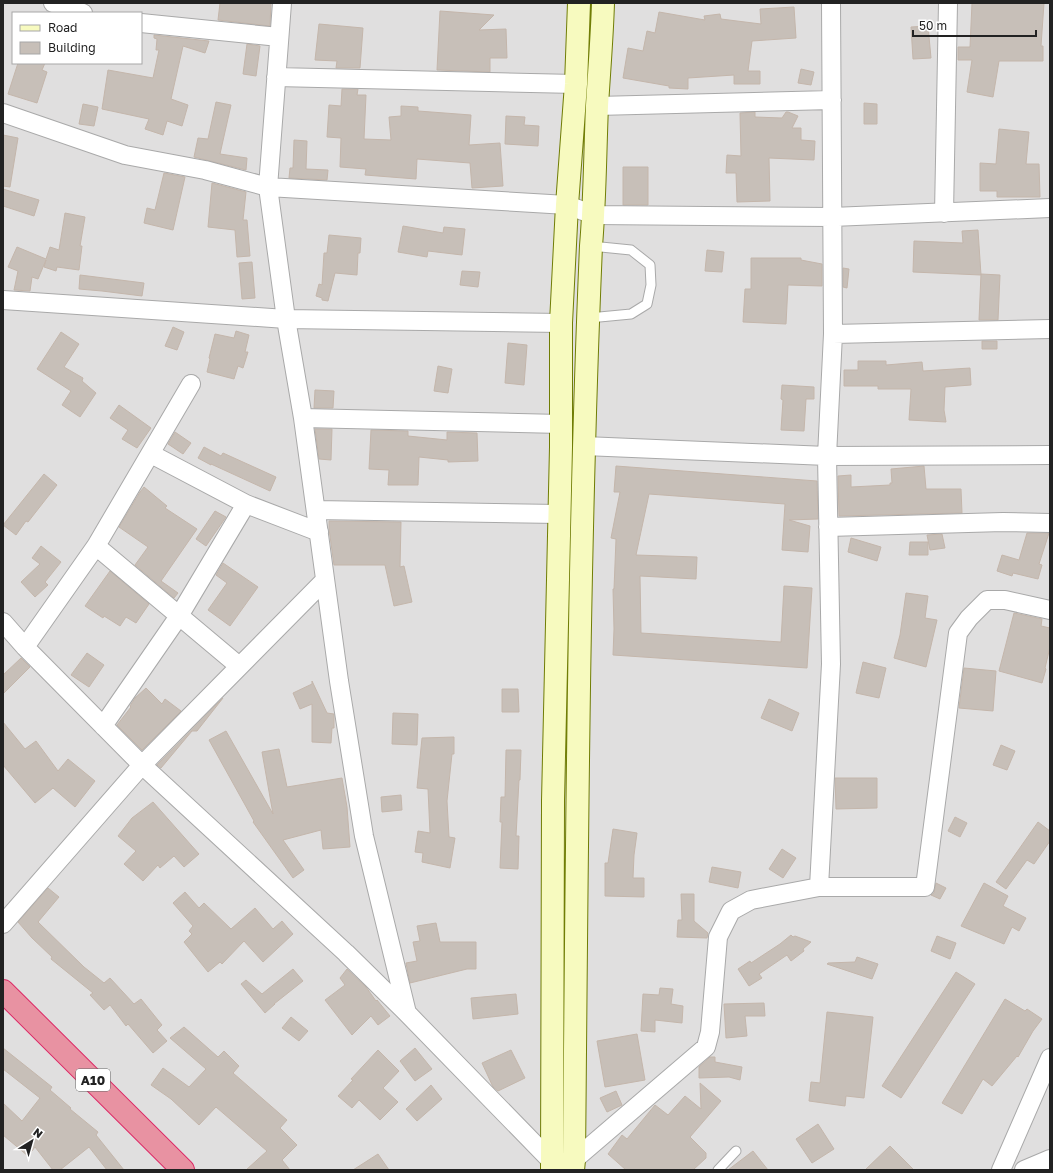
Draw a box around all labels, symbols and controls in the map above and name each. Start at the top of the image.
legend [12,12,142,64]
scale bar [913,12,1036,38]
text: 50 m [919,18,947,33]
text: Road [48,20,77,35]
text: Building [48,40,96,55]
road number: A10 [76,1069,110,1091]
north arrow [12,1121,52,1161]
text: N [31,1125,46,1140]

